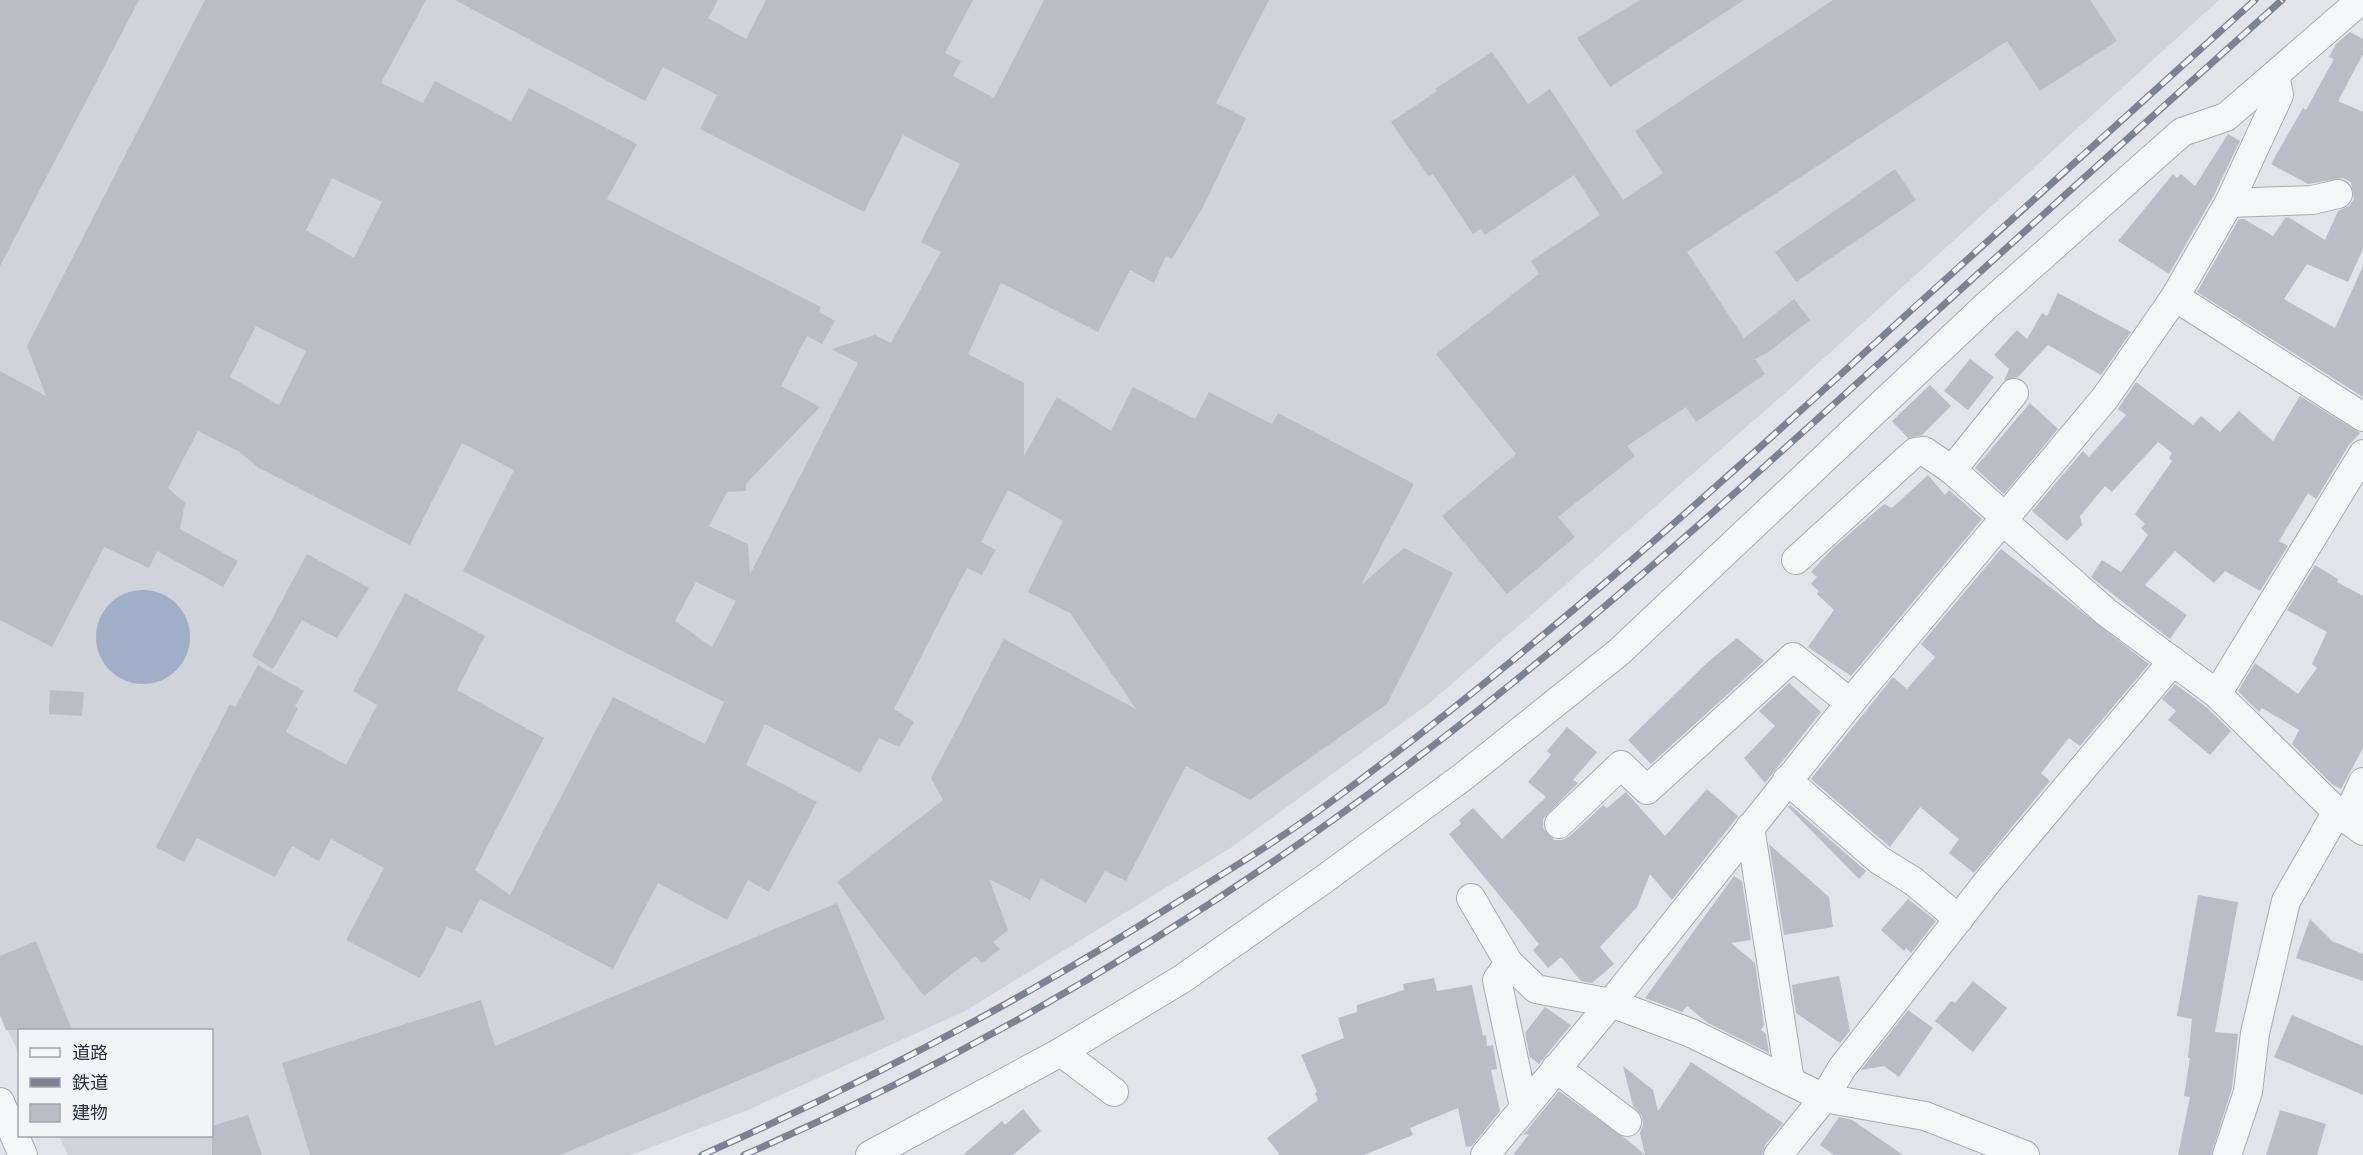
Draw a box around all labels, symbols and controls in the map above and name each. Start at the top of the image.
legend [18,1029,213,1137]
text: 道路 [72,1042,108,1063]
text: 鉄道 [72,1072,108,1093]
text: 建物 [72,1102,108,1123]

